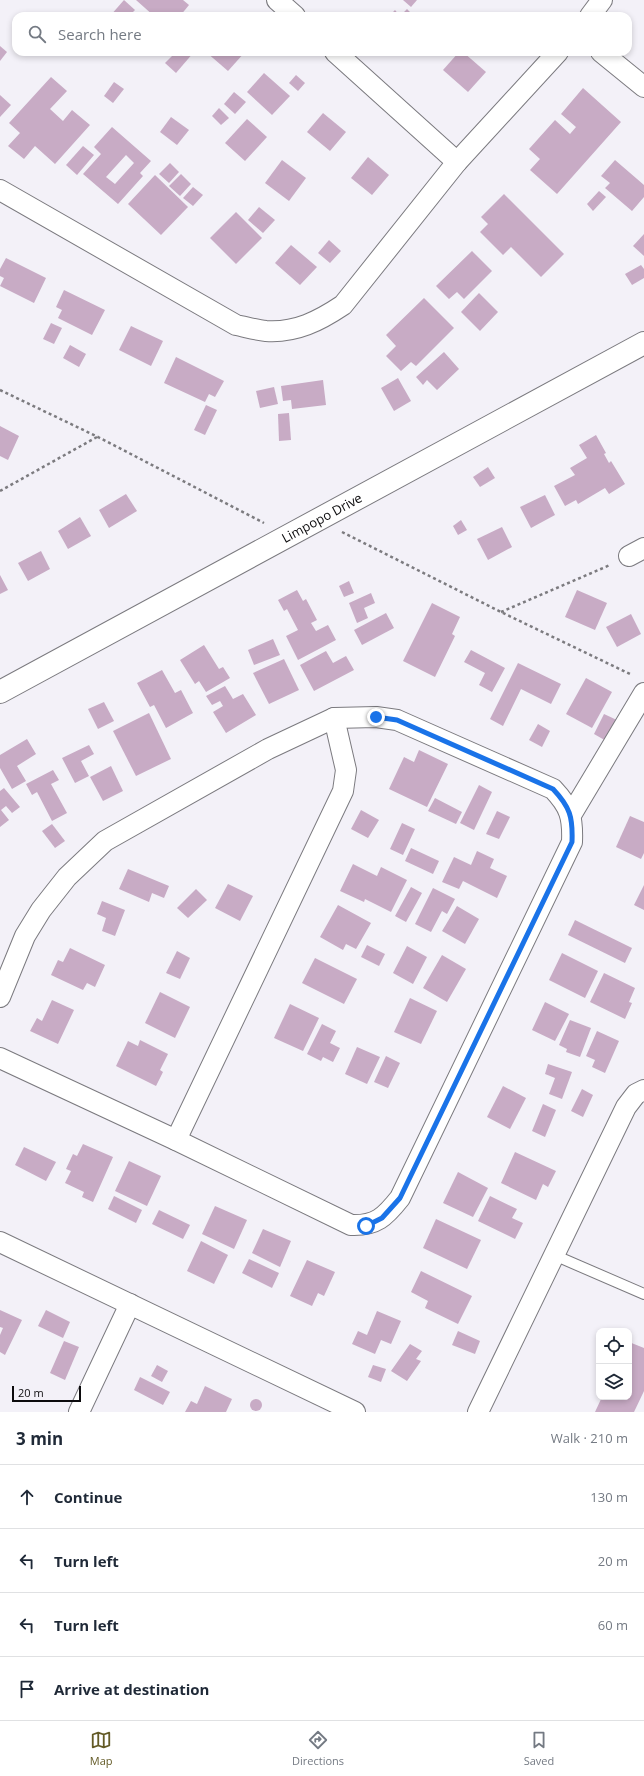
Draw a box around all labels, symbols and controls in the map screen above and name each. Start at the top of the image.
search box [12,12,632,56]
icon: search [26,23,48,45]
text: Search here [58,24,142,44]
street label: Limpopo Drive [278,489,365,547]
route end [367,708,385,726]
route start [357,1217,375,1235]
map controls [596,1328,632,1400]
button: locate [596,1328,632,1364]
button: layers [596,1364,632,1400]
scale bar [12,1384,81,1403]
text: 20 m [18,1385,44,1400]
text: 3 min [16,1427,63,1450]
text: Walk · 210 m [551,1429,628,1447]
icon: ahead [16,1486,38,1508]
text: Continue [54,1487,122,1507]
text: 130 m [590,1488,628,1506]
icon: left [16,1550,38,1572]
text: Turn left [54,1551,119,1571]
text: 20 m [598,1552,628,1570]
icon: left [16,1614,38,1636]
text: Turn left [54,1615,119,1635]
text: 60 m [598,1616,628,1634]
icon: arrive [16,1678,38,1700]
text: Arrive at destination [54,1679,209,1699]
tab: Map [90,1729,113,1768]
tab: Directions [292,1729,344,1768]
tab: Saved [524,1729,554,1768]

